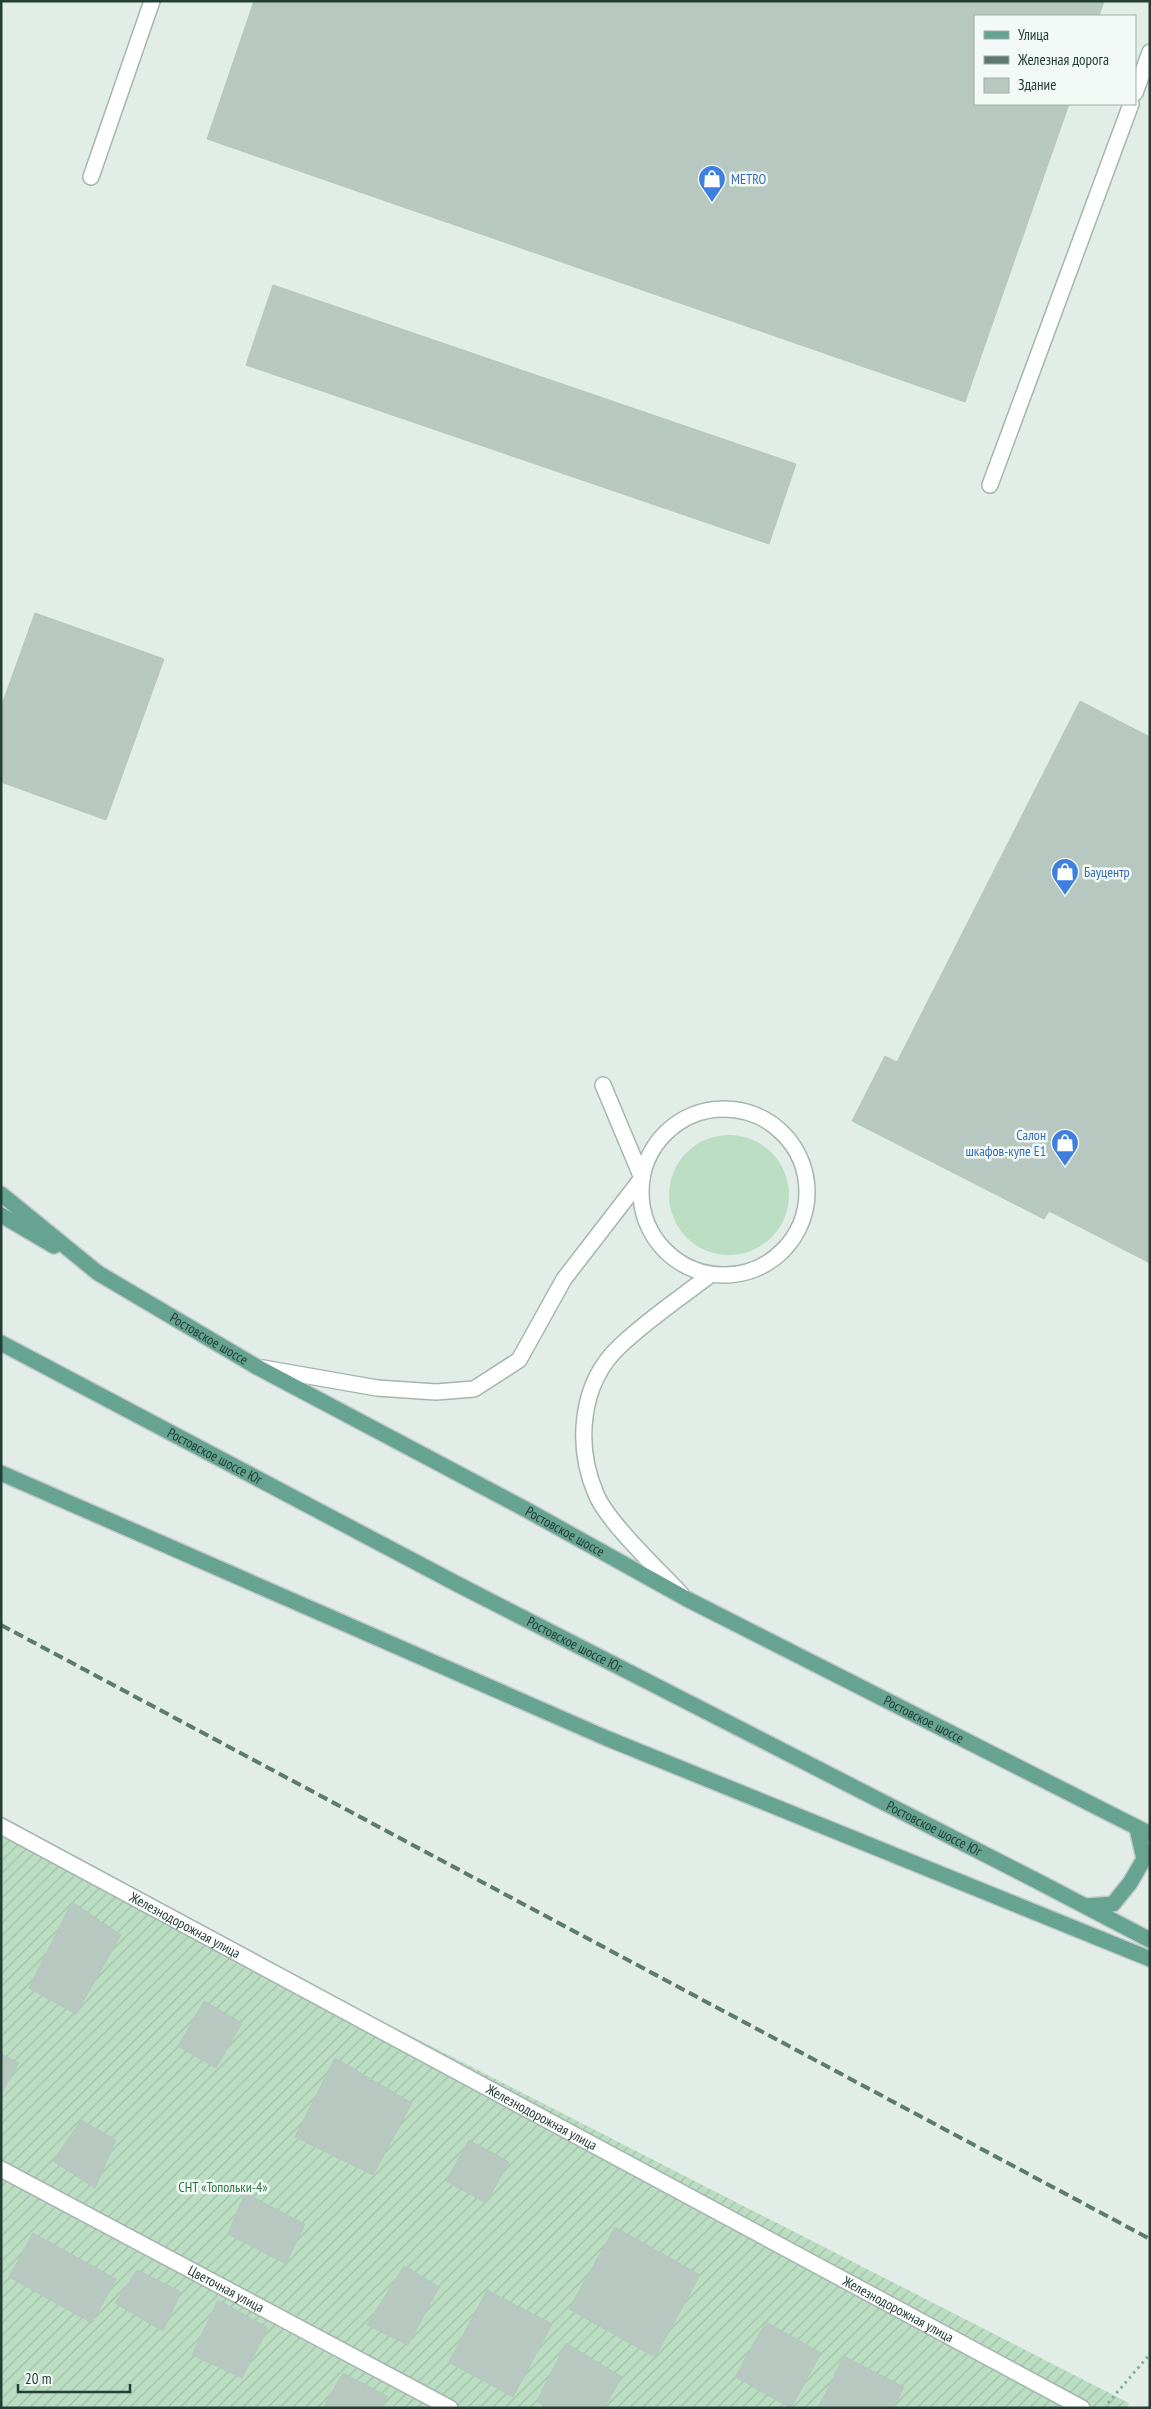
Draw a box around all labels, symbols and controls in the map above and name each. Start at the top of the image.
legend [974,15,1136,105]
text: Улица [1018,25,1049,44]
text: Железная дорога [1017,50,1109,69]
text: Здание [1018,75,1056,94]
shop icon: METRO [697,164,727,203]
place label: METRO [731,170,767,188]
shop icon: Бауцентр [1050,857,1080,896]
place label: Бауцентр [1084,863,1130,881]
place label: Салон шкафов-купе Е1 [965,1126,1046,1160]
shop icon: Салон шкафов-купе Е1 [1050,1128,1080,1167]
street label: Ростовское шоссе [167,1309,251,1369]
street label: Ростовское шоссе Юг [164,1424,266,1489]
street label: Ростовское шоссе [522,1502,608,1561]
street label: Ростовское шоссе Юг [524,1612,626,1677]
street label: Ростовское шоссе [881,1691,967,1747]
street label: Ростовское шоссе Юг [884,1796,986,1861]
street label: Железнодорожная улица [125,1887,244,1962]
street label: Железнодорожная улица [482,2079,600,2154]
park label: СНТ «Топольки-4» [178,2178,268,2196]
street label: Цветочная улица [185,2261,267,2316]
street label: Железнодорожная улица [839,2271,957,2346]
scale bar [18,2362,130,2394]
text: 20 m [25,2369,51,2388]

